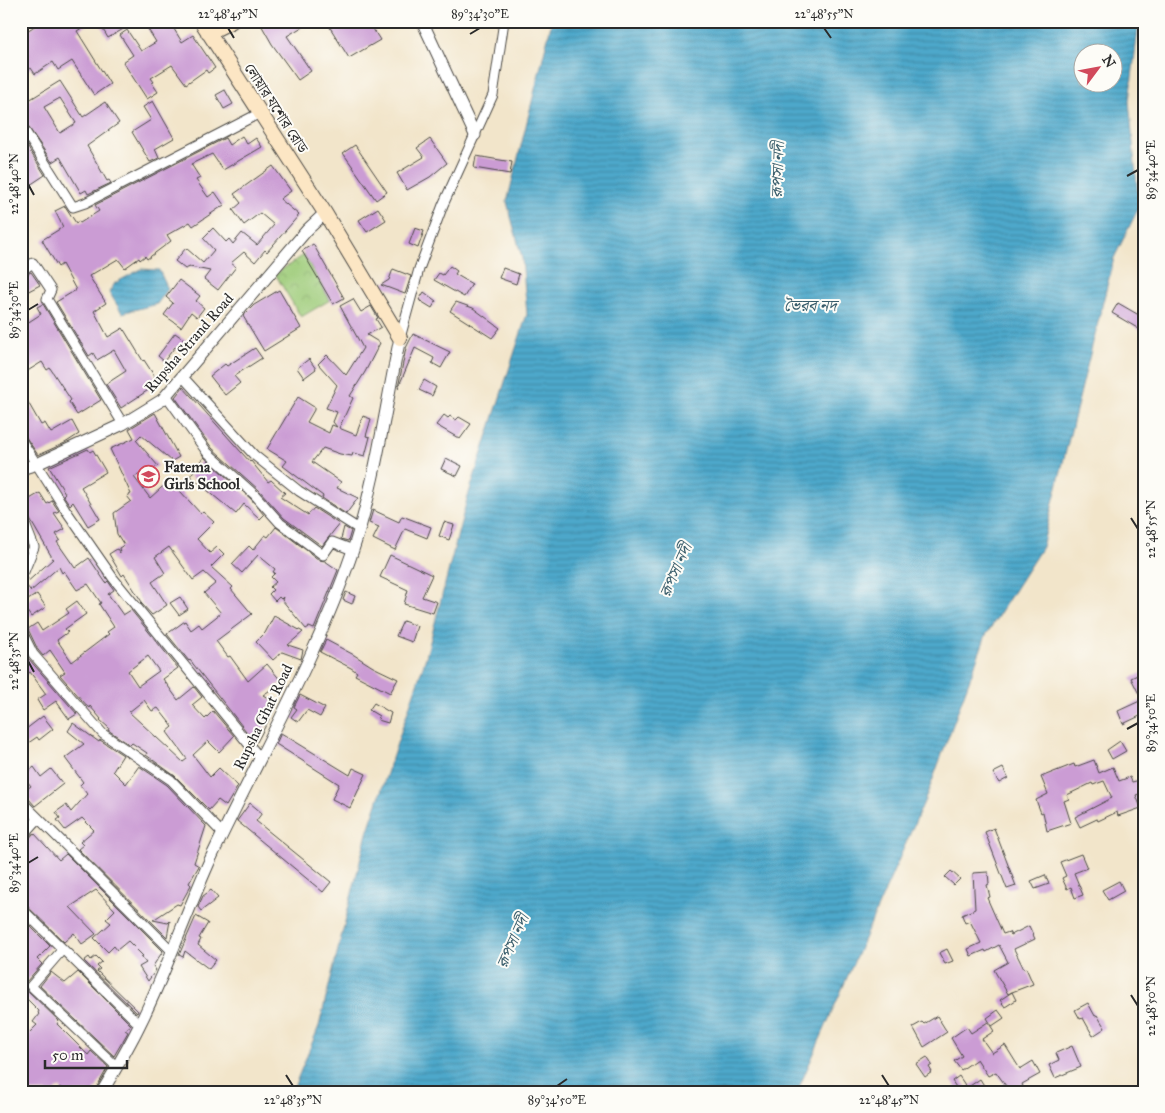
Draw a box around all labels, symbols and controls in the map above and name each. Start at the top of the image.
text: 22°48'45"N [198,7,258,21]
text: 89°34'30"E [451,7,509,21]
text: 22°48'55"N [794,7,854,21]
north arrow [1072,42,1122,92]
text: N [1098,52,1119,71]
street label: লোয়ার যশোর রোড [240,60,312,157]
water label: রূপসা নদী [767,139,788,199]
text: 89°34'40"E [1144,140,1158,200]
text: 22°48'40"N [7,153,21,215]
text: 89°34'30"E [7,281,21,339]
street label: Rupsha Strand Road [141,289,237,396]
water label: ভৈরব নদ [784,296,839,315]
place label: Fatema Girls School [164,458,241,493]
school or university icon: Fatema Girls School [136,464,160,488]
text: 22°48'55"N [1144,499,1158,559]
water label: রূপসা নদী [655,539,696,600]
text: 22°48'35"N [7,632,21,690]
street label: Rupsha Ghat Road [230,661,297,773]
text: 89°34'50"E [1144,693,1158,752]
text: 89°34'40"E [7,833,21,893]
water label: রূপসা নদী [492,910,533,971]
text: 22°48'50"N [1144,976,1158,1036]
scale bar [45,1038,128,1070]
text: 50 m [52,1046,84,1064]
text: 22°48'35"N [264,1093,322,1107]
text: 89°34'50"E [528,1093,587,1107]
text: 22°48'45"N [859,1093,919,1107]

